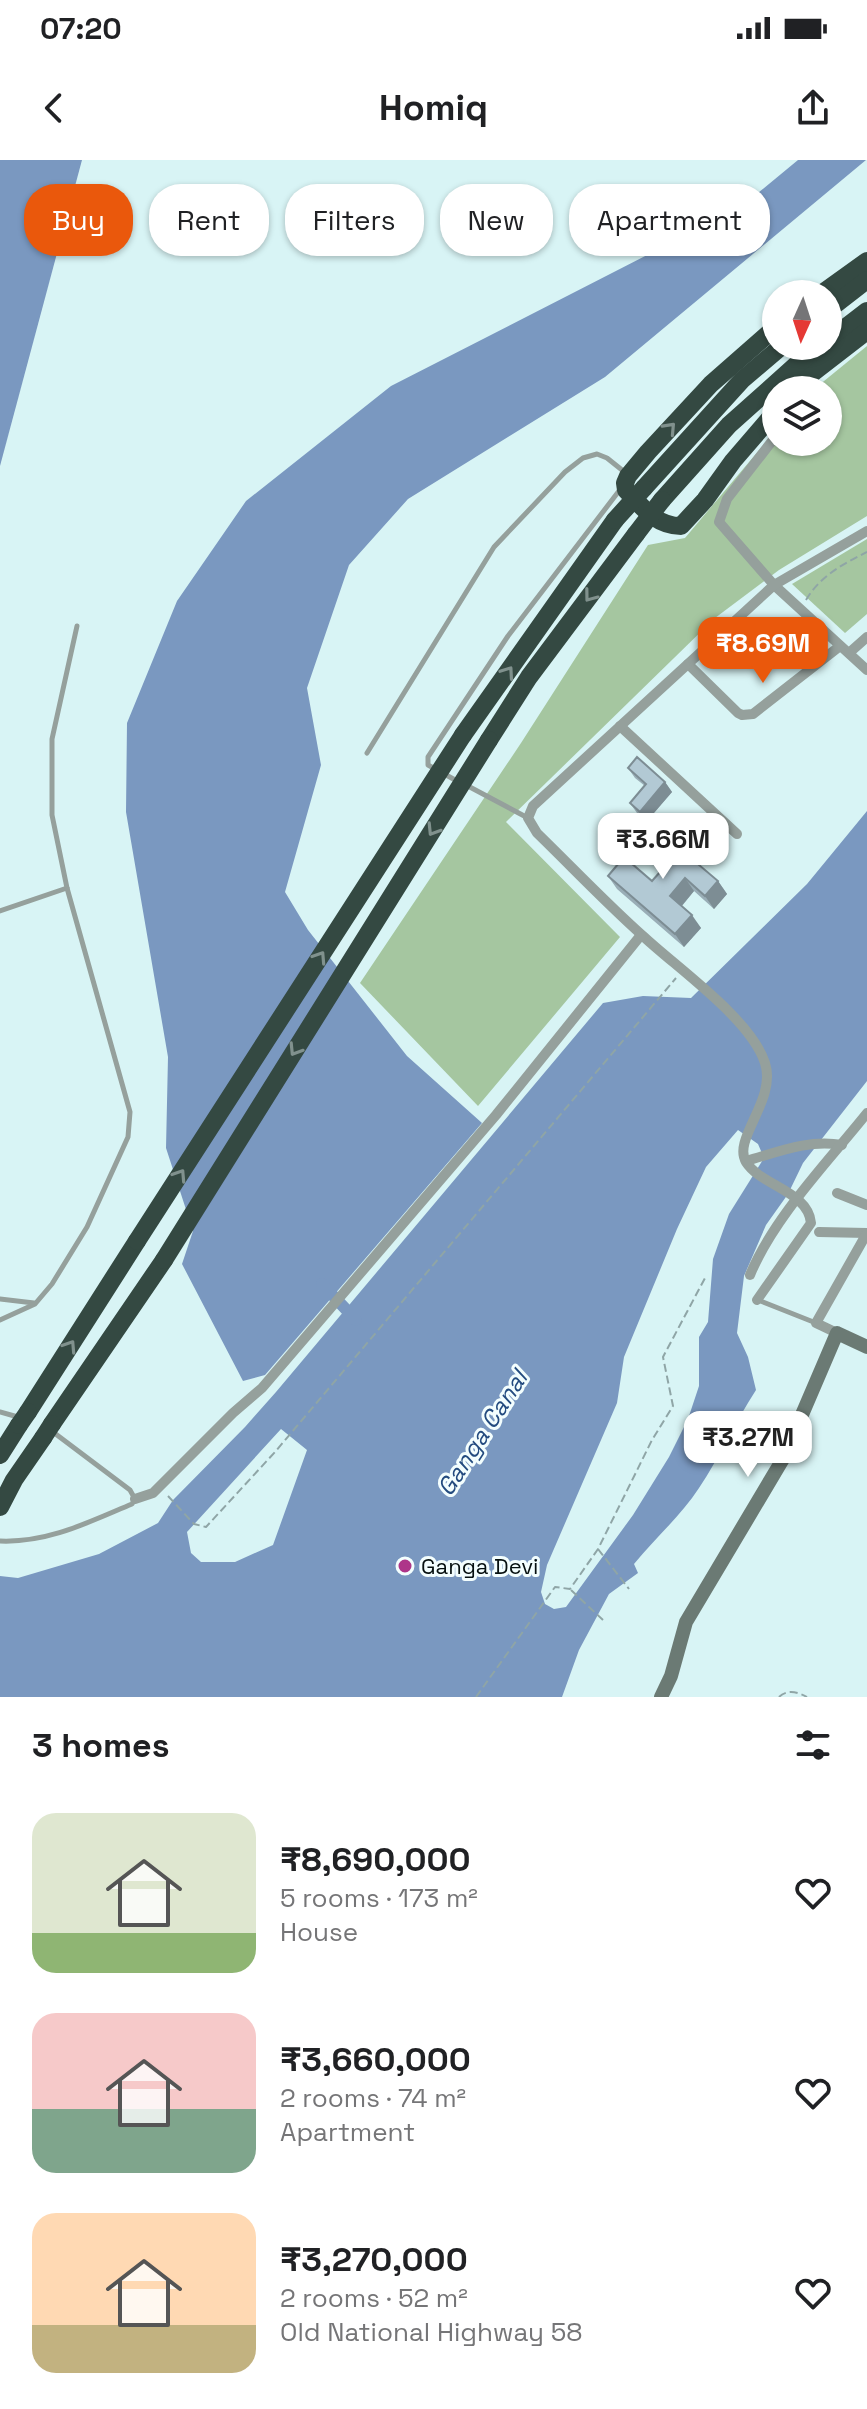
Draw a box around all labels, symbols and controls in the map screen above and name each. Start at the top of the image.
text: 07:20 [40,9,122,48]
text: Homiq [379,85,488,131]
icon: back [32,86,76,130]
icon: share [791,86,835,130]
chip: Buy [24,184,133,256]
chip: Rent [149,184,269,256]
chip: Filters [285,184,424,256]
chip: New [440,184,553,256]
chip: Apartment [569,184,770,256]
north arrow [762,280,842,360]
map controls [762,280,842,456]
button: layers [762,376,842,456]
one-way arrow [661,423,675,438]
one-way arrow [585,588,599,602]
pin: ₹8.69M [698,617,828,685]
text: ₹8.69M [716,626,810,660]
one-way arrow [498,666,513,680]
pin: ₹3.66M [598,813,728,881]
one-way arrow [428,821,443,835]
text: ₹3.66M [616,822,710,856]
one-way arrow [311,951,326,965]
one-way arrow [290,1041,305,1056]
one-way arrow [170,1170,185,1184]
one-way arrow [60,1340,75,1355]
water label: Ganga Canal [430,1362,536,1502]
pin: ₹3.27M [683,1411,813,1479]
text: ₹3.27M [702,1420,794,1454]
place label: Ganga Devi [421,1552,539,1580]
marker: Ganga Devi [396,1557,414,1575]
icon: filters [791,1723,835,1767]
text: 3 homes [32,1724,170,1767]
text: ₹8,690,000 [280,1838,471,1881]
icon: home [96,1845,192,1941]
icon: heart [791,1871,835,1915]
text: 5 rooms · 173 m² [280,1881,478,1915]
text: House [280,1915,358,1949]
text: ₹3,660,000 [280,2038,471,2081]
icon: home [96,2045,192,2141]
icon: heart [791,2071,835,2115]
text: 2 rooms · 74 m² [280,2081,466,2115]
text: Apartment [280,2115,415,2149]
text: ₹3,270,000 [280,2238,468,2281]
icon: home [96,2245,192,2341]
icon: heart [791,2271,835,2315]
text: 2 rooms · 52 m² [280,2281,468,2315]
text: Old National Highway 58 [280,2315,582,2349]

